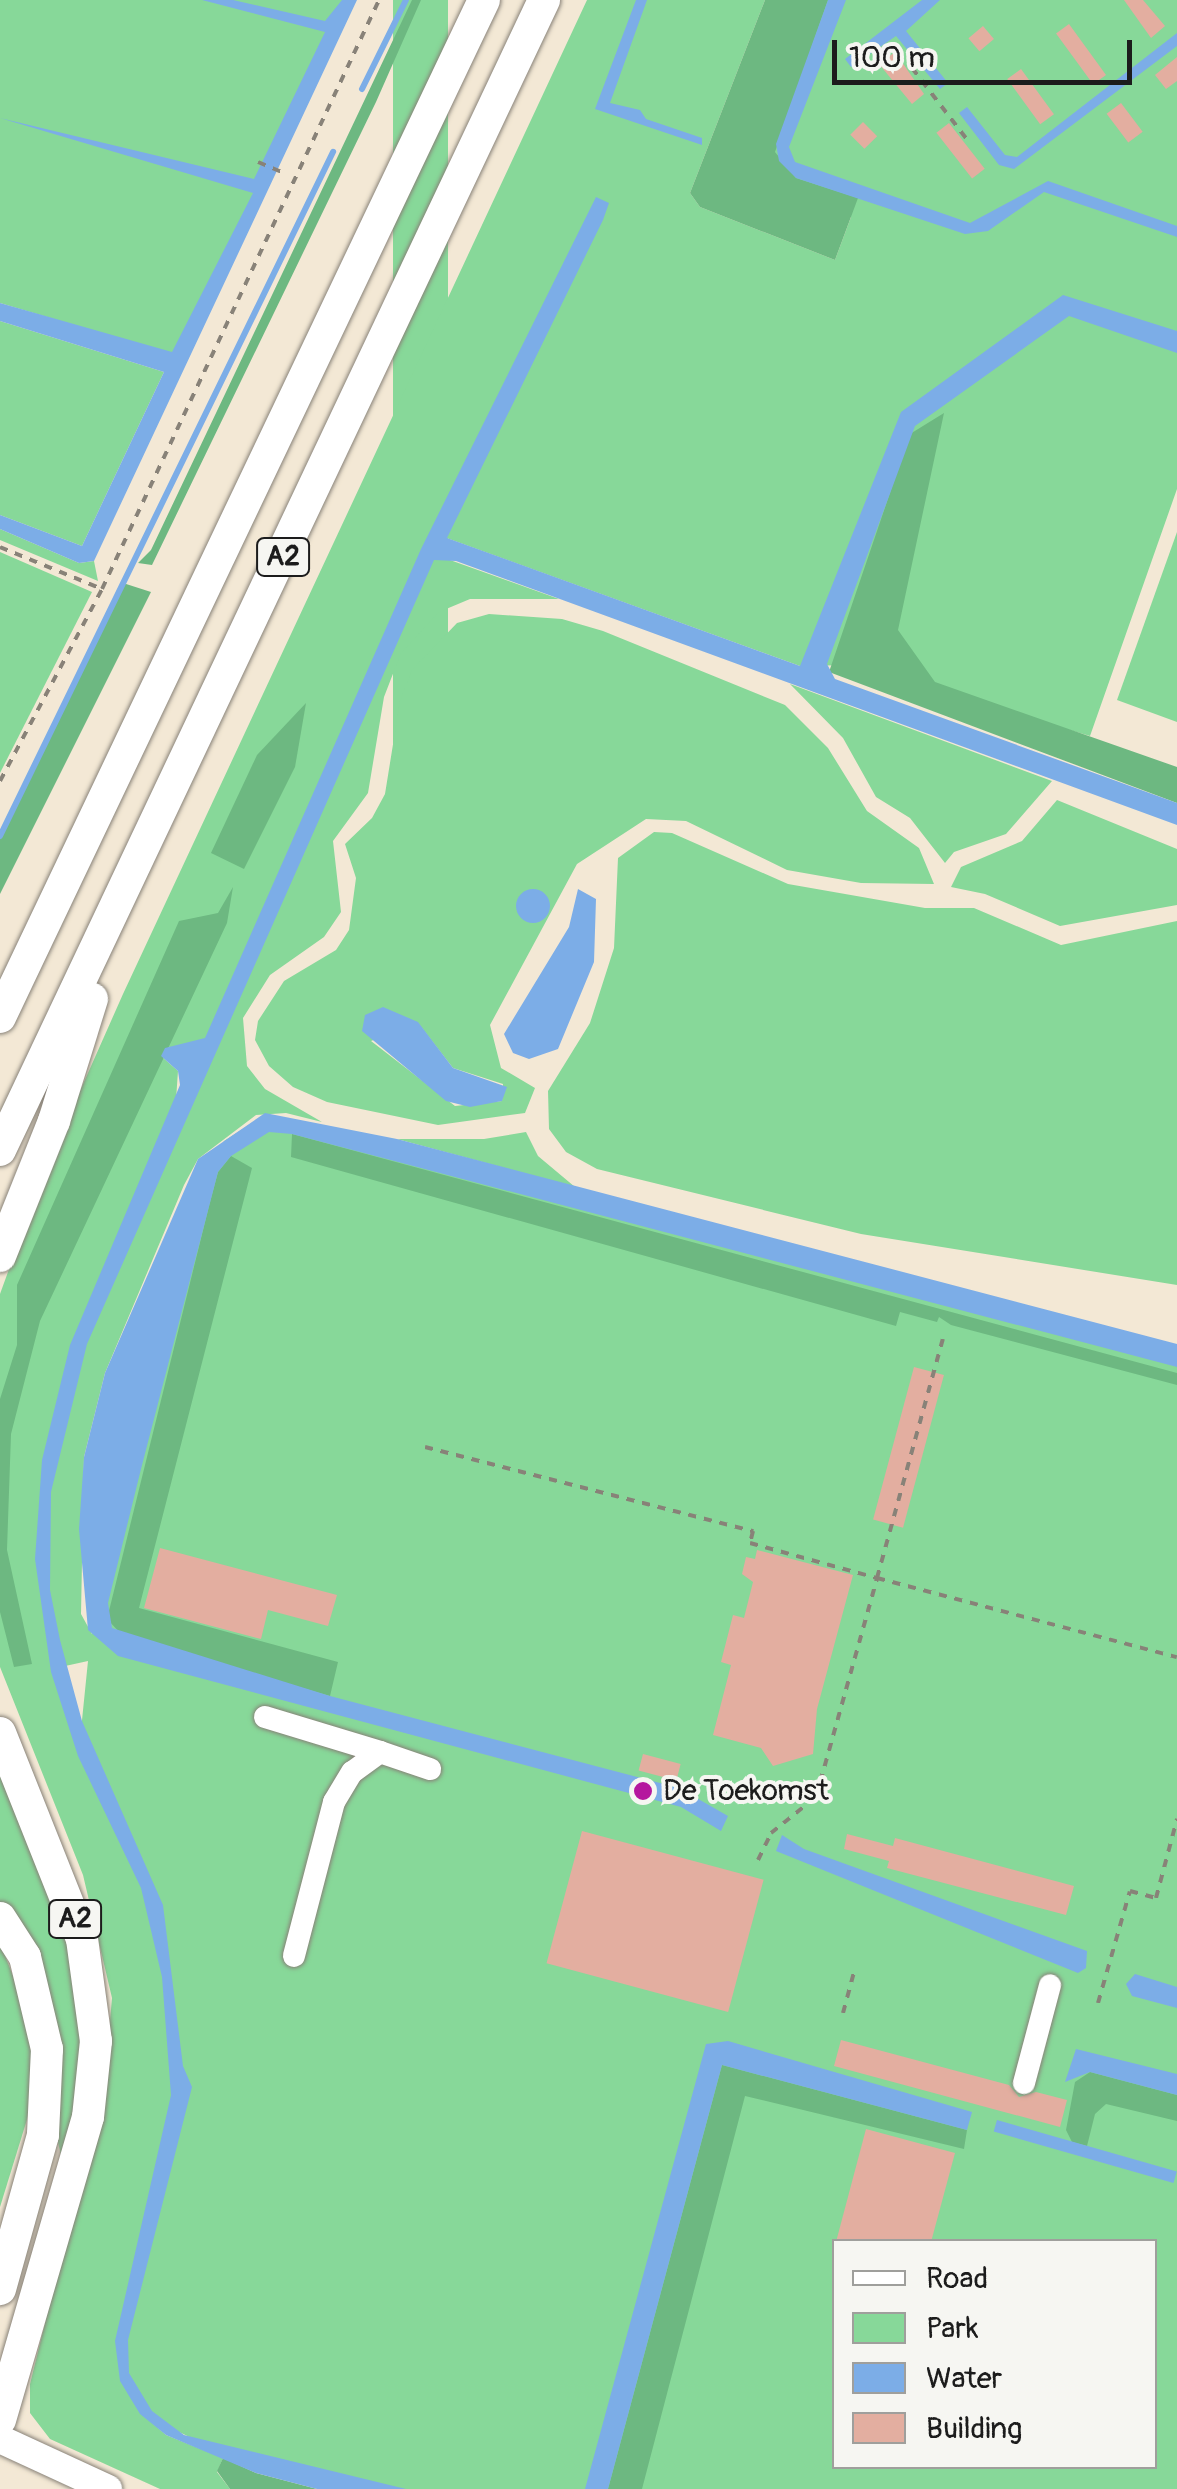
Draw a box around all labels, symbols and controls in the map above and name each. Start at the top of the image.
scale bar [837,20,1137,82]
text: 100 m [849,39,935,76]
road number: A2 [256,534,310,580]
place label: De Toekomst [663,1773,829,1809]
marker: De Toekomst [632,1780,654,1802]
road number: A2 [48,1896,102,1942]
legend [832,2239,1157,2469]
text: Road [926,2260,988,2297]
text: Park [926,2310,979,2347]
text: Water [926,2360,1002,2397]
text: Building [926,2410,1022,2447]

